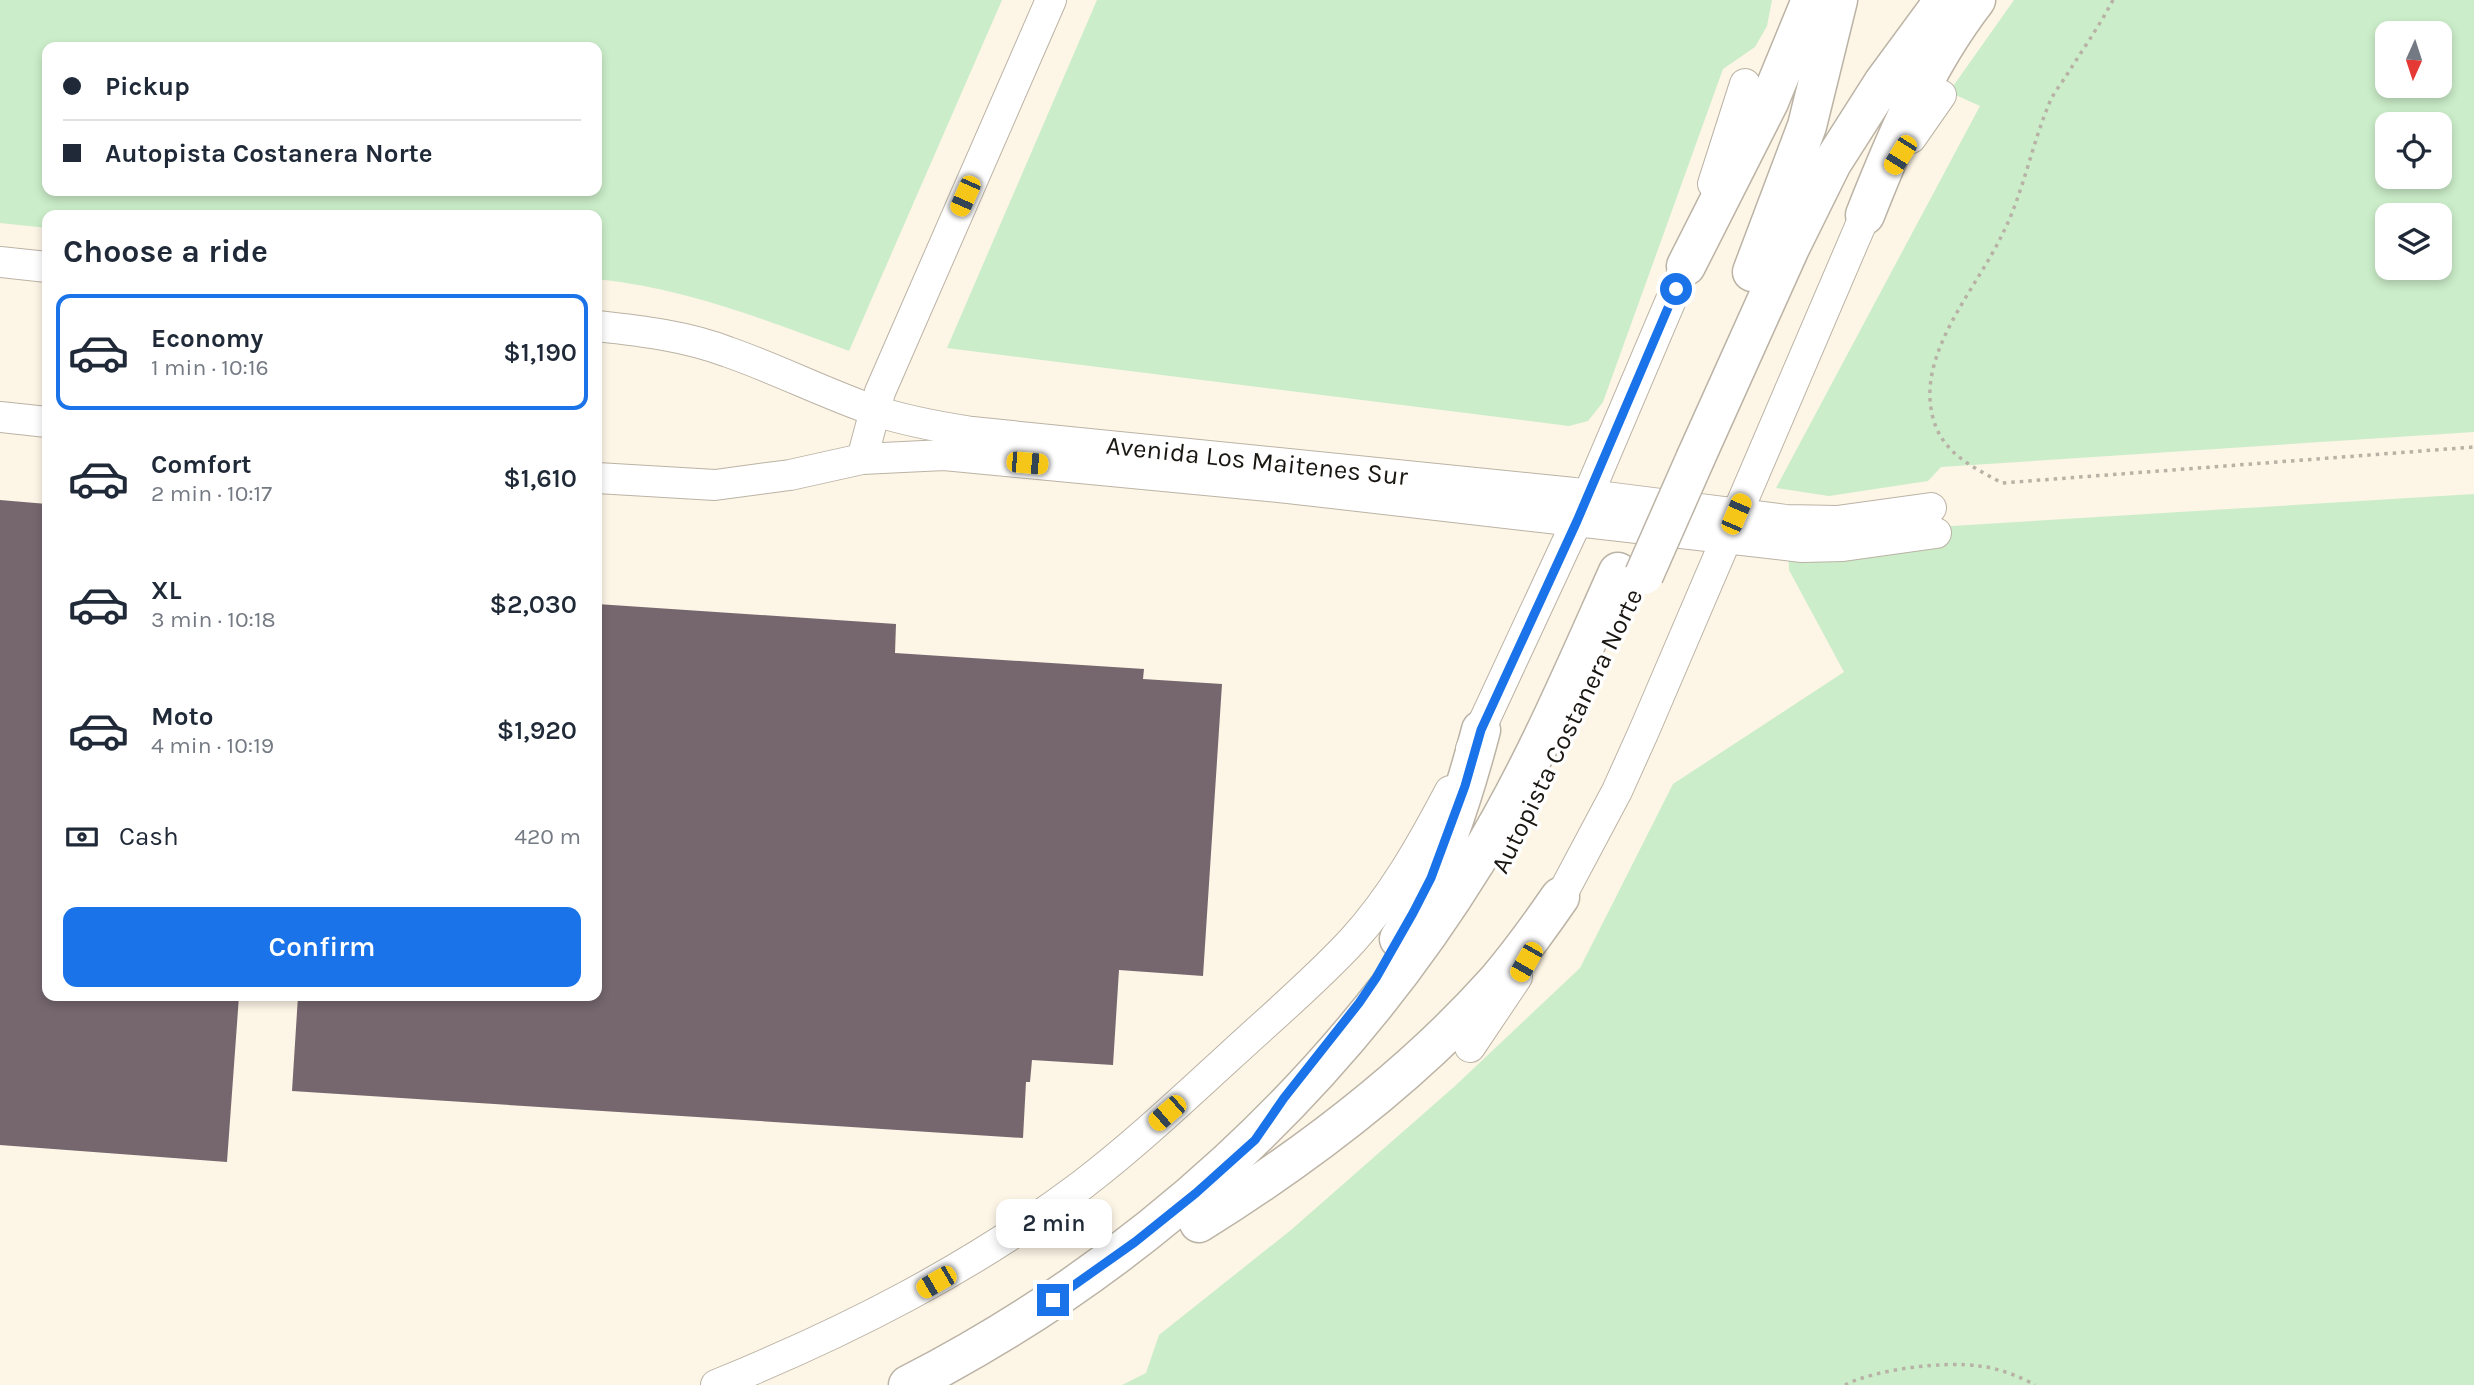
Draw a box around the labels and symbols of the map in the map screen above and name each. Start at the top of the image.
north arrow [2375,21,2452,98]
car [1880,132,1921,178]
car [947,173,984,219]
route start [1660,273,1692,305]
street label: Avenida Los Maitenes Sur [1105,430,1410,492]
car [1006,451,1049,475]
car [1719,491,1754,537]
street label: Autopista Costanera Norte [1484,584,1650,878]
car [1507,939,1546,985]
car [1145,1091,1190,1135]
callout: 2 min [995,1198,1111,1248]
car [913,1262,960,1302]
route end [1037,1284,1069,1316]

